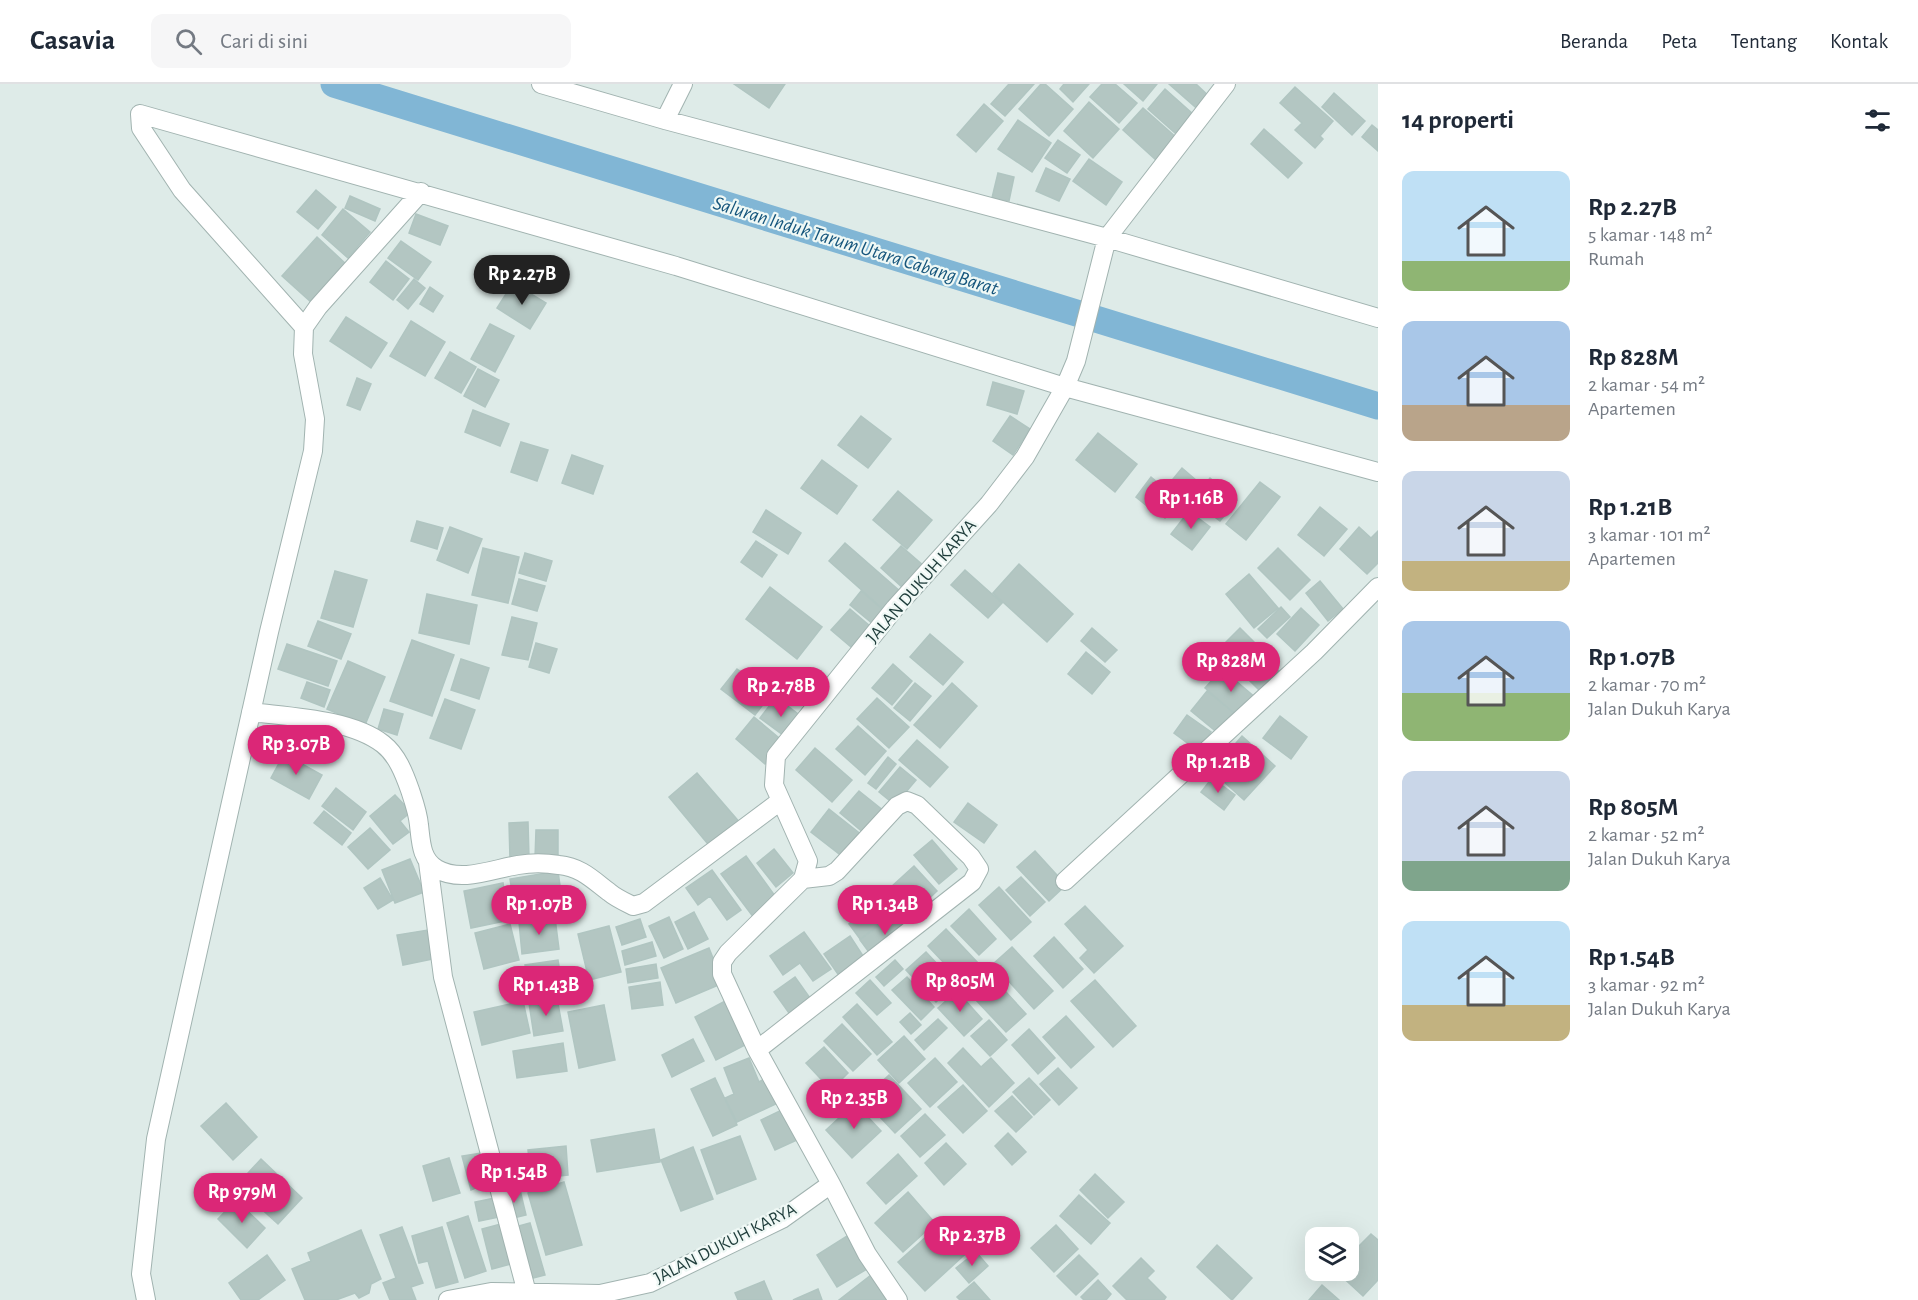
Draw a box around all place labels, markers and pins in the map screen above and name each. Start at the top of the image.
pin: Rp 2.27B [460,255,584,306]
pin: Rp 1.16B [1129,479,1253,530]
pin: Rp 828M [1176,642,1286,693]
pin: Rp 2.78B [719,667,843,718]
pin: Rp 3.07B [234,725,358,776]
pin: Rp 1.21B [1156,743,1280,794]
pin: Rp 1.07B [477,885,601,936]
pin: Rp 1.34B [823,885,947,936]
pin: Rp 805M [905,962,1015,1013]
pin: Rp 1.43B [484,966,608,1017]
pin: Rp 2.35B [792,1079,916,1130]
pin: Rp 1.54B [452,1153,576,1204]
pin: Rp 979M [187,1173,297,1224]
pin: Rp 2.37B [910,1216,1034,1267]

